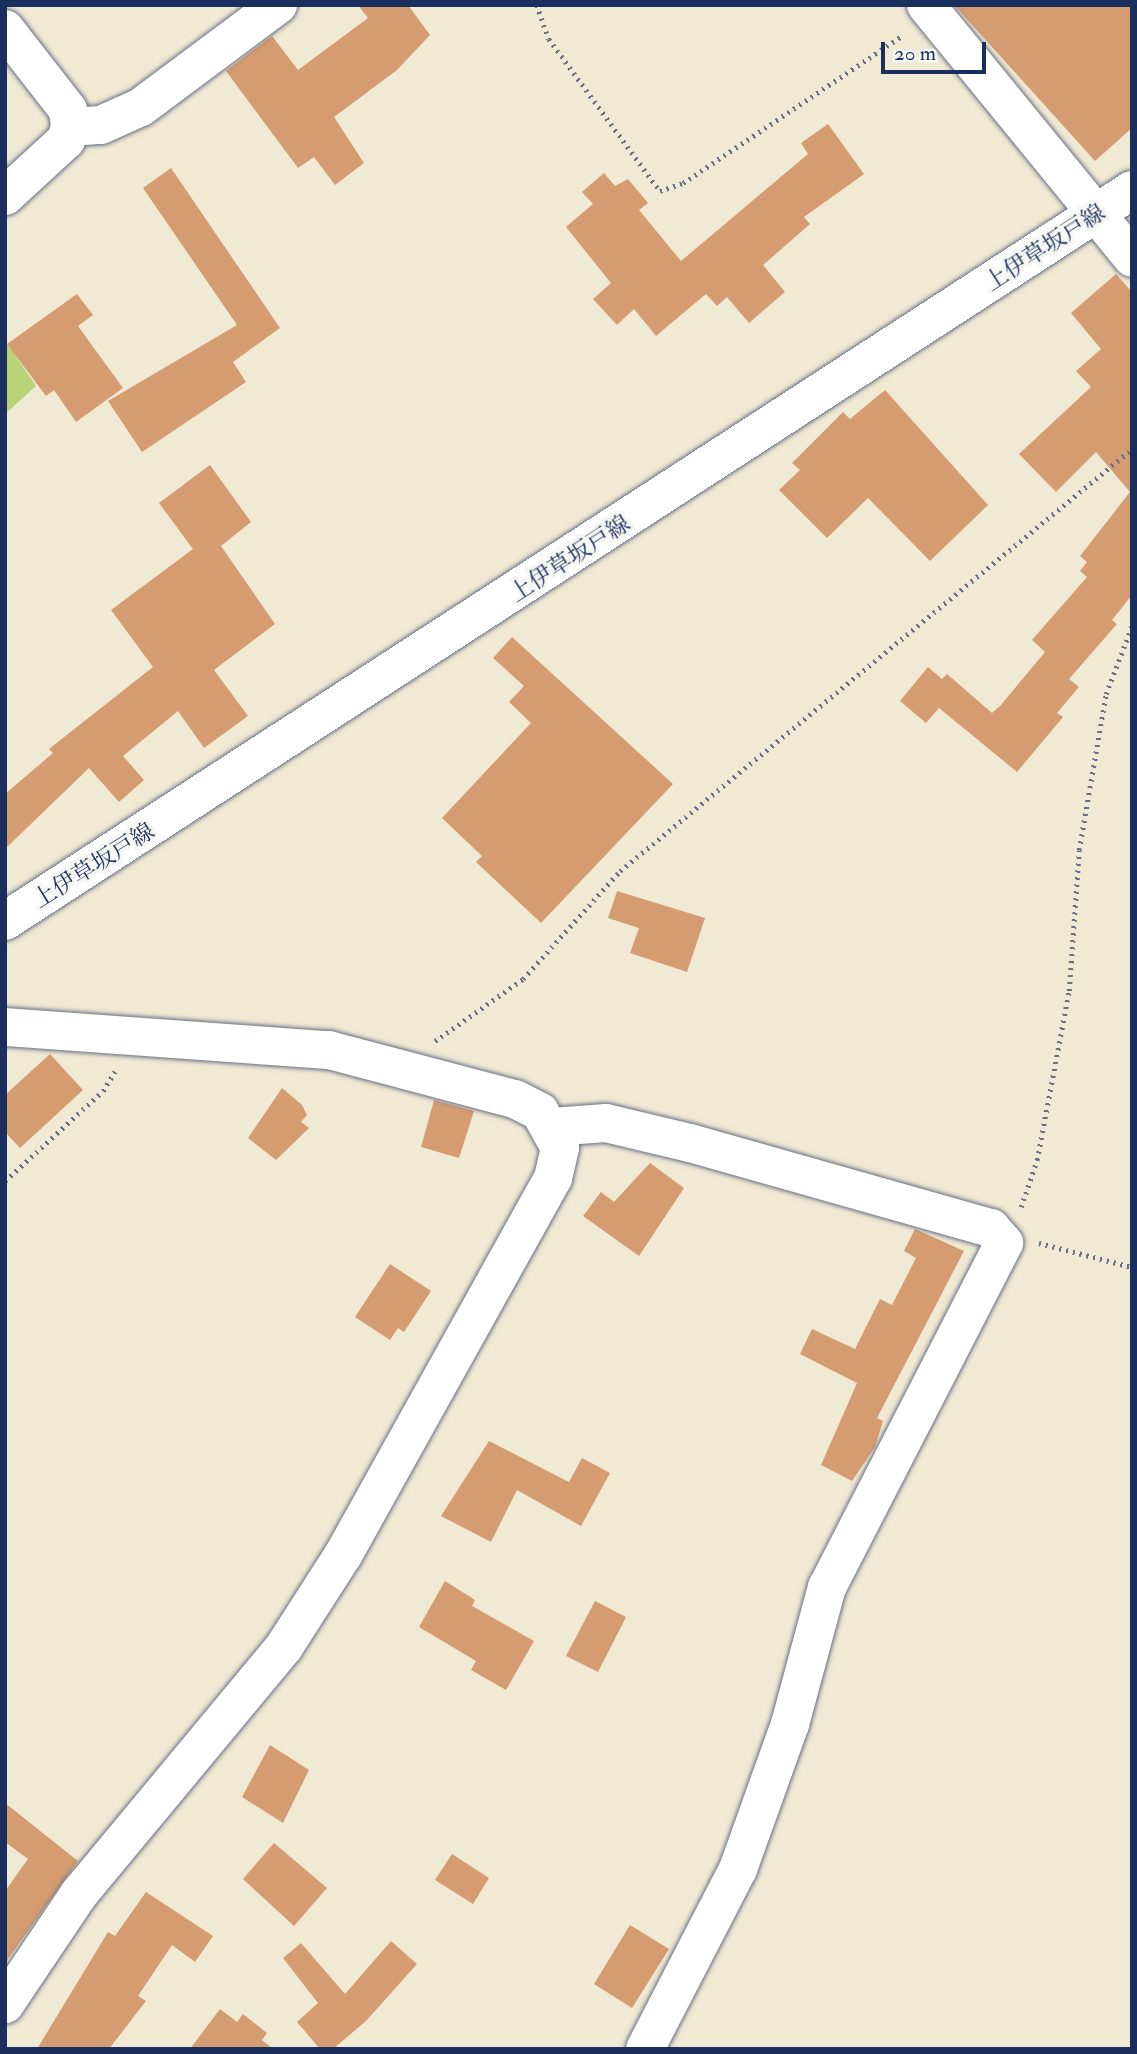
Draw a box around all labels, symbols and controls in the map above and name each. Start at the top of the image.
scale bar [885,28,990,72]
text: 20 m [894,40,936,67]
street label: 上伊草坂戸線 [980,199,1110,297]
street label: 上伊草坂戸線 [505,510,635,608]
street label: 上伊草坂戸線 [28,818,160,914]

